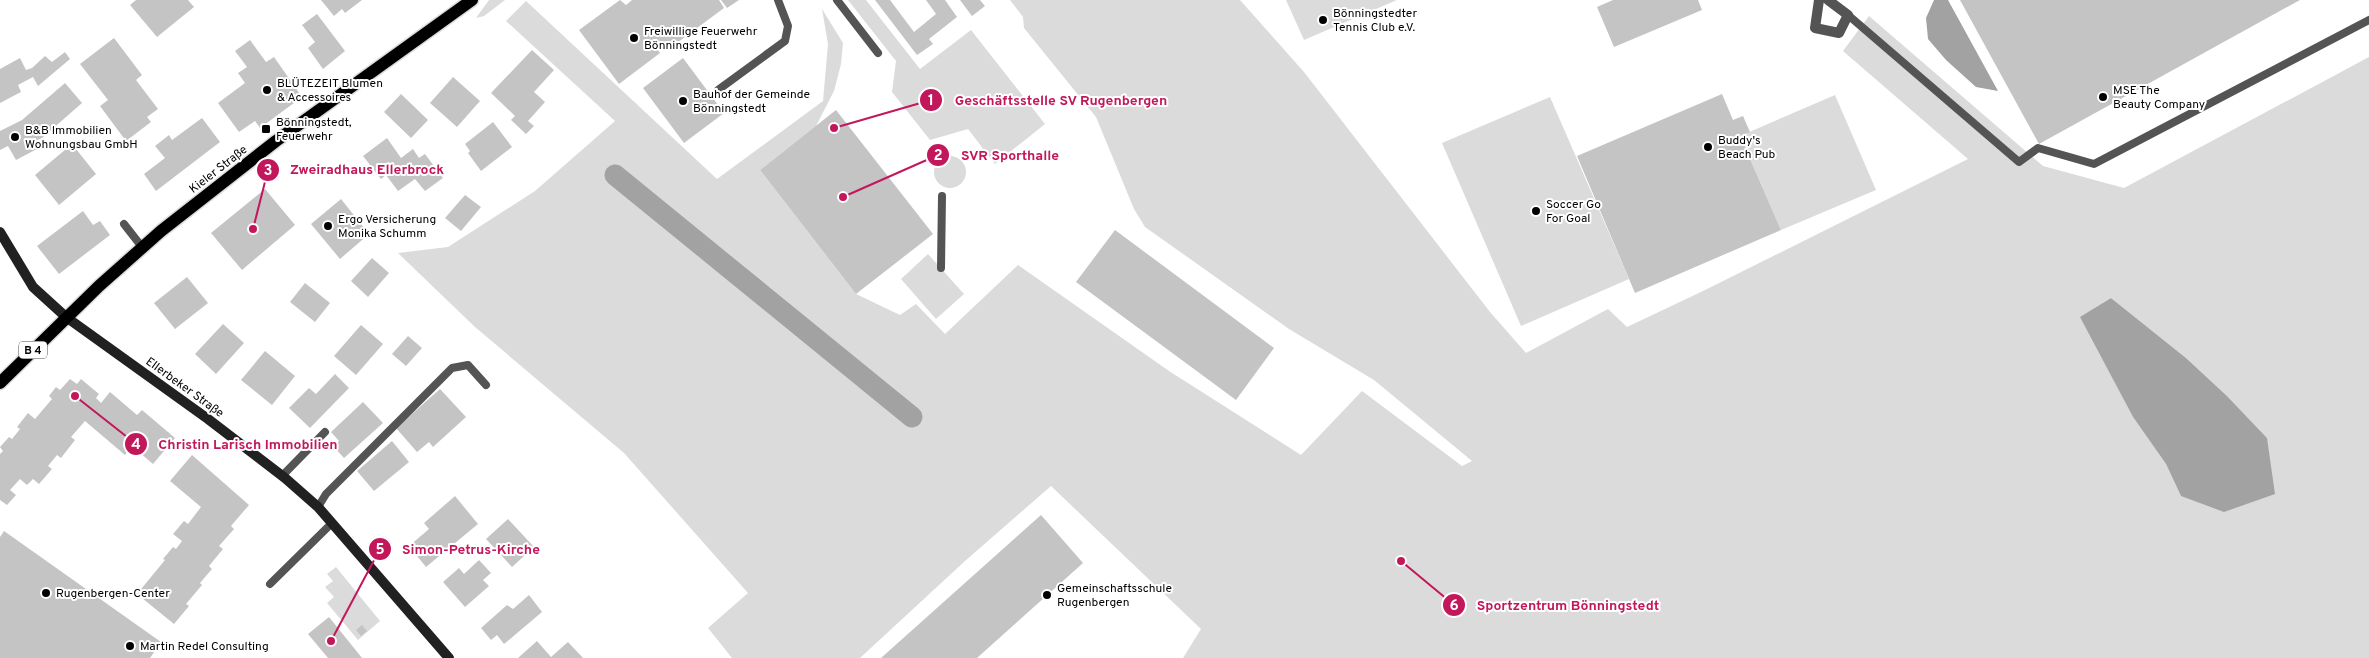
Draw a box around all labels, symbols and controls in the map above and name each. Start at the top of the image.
place label: Bönningstedter Tennis Club e.V. [1333,6,1417,36]
marker: Bönningstedter Tennis Club e.V. [1317,14,1329,26]
place label: Freiwillige Feuerwehr Bönningstedt [644,24,758,54]
marker: Freiwillige Feuerwehr Bönningstedt [628,32,640,44]
place label: BLÜTEZEIT Blumen & Accessoires [277,76,383,106]
place label: MSE The Beauty Company [2113,83,2205,113]
marker: BLÜTEZEIT Blumen & Accessoires [261,84,273,96]
callout: Geschäftsstelle SV Rugenbergen [919,85,1177,114]
place label: Bauhof der Gemeinde Bönningstedt [693,87,810,117]
marker: MSE The Beauty Company [2097,91,2109,103]
text: 1 [928,92,934,111]
text: Geschäftsstelle SV Rugenbergen [955,93,1167,110]
marker: Bauhof der Gemeinde Bönningstedt [677,95,689,107]
place label: Bönningstedt, Feuerwehr [276,115,352,145]
place label: B&B Immobilien Wohnungsbau GmbH [25,123,138,153]
marker: Bönningstedt, Feuerwehr [260,123,272,135]
marker: B&B Immobilien Wohnungsbau GmbH [9,131,21,143]
place label: Buddy's Beach Pub [1718,133,1776,163]
callout: SVR Sporthalle [926,140,1069,169]
marker: Buddy's Beach Pub [1702,141,1714,153]
street label: Kieler Straße [186,142,251,198]
text: 2 [933,147,943,166]
text: SVR Sporthalle [961,148,1059,165]
callout: Zweiradhaus Ellerbrock [255,155,454,184]
text: 3 [264,162,273,181]
text: Zweiradhaus Ellerbrock [290,162,444,179]
place label: Soccer Go For Goal [1546,197,1601,227]
marker: Soccer Go For Goal [1530,205,1542,217]
place label: Ergo Versicherung Monika Schumm [338,212,436,242]
marker: Ergo Versicherung Monika Schumm [322,220,334,232]
road number: B 4 [19,342,47,358]
street label: Ellerbeker Straße [142,354,227,422]
callout: Christin Larisch Immobilien [123,429,347,458]
text: 4 [131,436,141,455]
text: Christin Larisch Immobilien [158,437,338,454]
callout: Simon-Petrus-Kirche [368,535,550,564]
text: 5 [375,541,385,560]
text: Simon-Petrus-Kirche [402,542,540,559]
place label: Gemeinschaftsschule Rugenbergen [1057,581,1172,611]
place label: Rugenbergen-Center [56,586,170,602]
marker: Rugenbergen-Center [40,587,52,599]
marker: Gemeinschaftsschule Rugenbergen [1041,589,1053,601]
callout: Sportzentrum Bönningstedt [1442,590,1669,619]
text: 6 [1449,597,1459,616]
text: Sportzentrum Bönningstedt [1477,598,1659,615]
place label: Martin Redel Consulting [140,639,269,655]
marker: Martin Redel Consulting [124,640,136,652]

